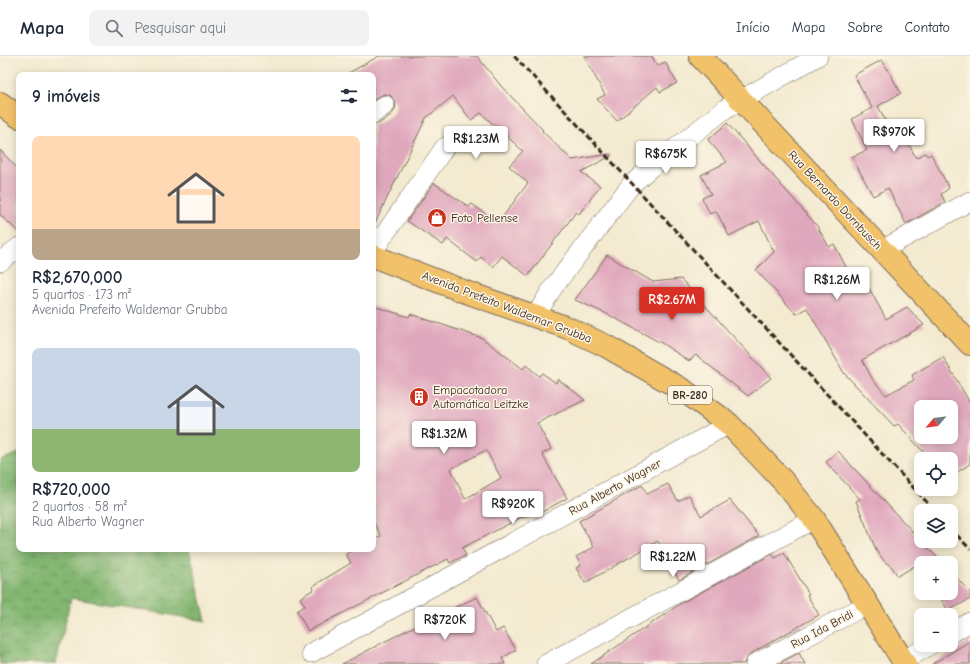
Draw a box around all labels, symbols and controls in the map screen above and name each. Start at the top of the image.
search box [89,10,369,46]
text: Mapa [20,17,65,39]
icon: search [103,17,125,39]
text: Pesquisar aqui [135,19,226,37]
text: Início [736,19,770,36]
text: Mapa [792,19,825,36]
text: Sobre [847,19,882,36]
text: Contato [904,19,950,36]
icon: filters [338,85,360,107]
text: 9 imóveis [32,87,100,106]
pin: R$970K [861,119,927,153]
text: R$970K [873,124,915,139]
pin: R$1.23M [439,126,513,160]
text: R$1.23M [453,131,499,146]
pin: R$675K [633,141,699,175]
text: R$675K [645,146,687,161]
street label: Rua Bernardo Dornbusch [785,147,885,253]
icon: home [160,162,232,234]
shop icon: Foto Pellense [426,207,448,229]
place label: Foto Pellense [451,211,518,225]
pin: R$1.26M [800,267,874,301]
text: R$2,670,000 [32,268,123,287]
street label: Avenida Prefeito Waldemar Grubba [420,268,594,346]
text: R$1.26M [814,272,860,287]
text: 5 quartos · 173 m² [32,287,131,302]
pin: R$2.67M [635,287,709,321]
text: R$2.67M [648,292,696,307]
text: Avenida Prefeito Waldemar Grubba [32,302,227,317]
icon: home [160,374,232,446]
place label: Empacotadora Automática Leitzke [433,383,529,411]
building icon: Empacotadora Automática Leitzke [408,386,430,408]
road number: BR-280 [668,386,712,404]
north arrow [914,400,958,444]
map controls [914,400,958,652]
pin: R$1.32M [407,421,481,455]
text: R$1.32M [421,426,467,441]
button: locate [914,452,958,496]
street label: Rua Alberto Wagner [566,456,664,518]
text: R$720,000 [32,480,110,499]
pin: R$920K [480,491,546,525]
text: R$920K [491,496,535,511]
text: 2 quartos · 58 m² [32,499,127,514]
button: layers [914,504,958,548]
text: Rua Alberto Wagner [32,514,144,529]
pin: R$1.22M [636,544,710,578]
text: R$1.22M [650,549,696,564]
button: + [914,556,958,600]
pin: R$720K [412,607,478,641]
street label: Rua Ida Bridi [788,607,856,651]
button: − [914,608,958,652]
text: R$720K [424,612,466,627]

